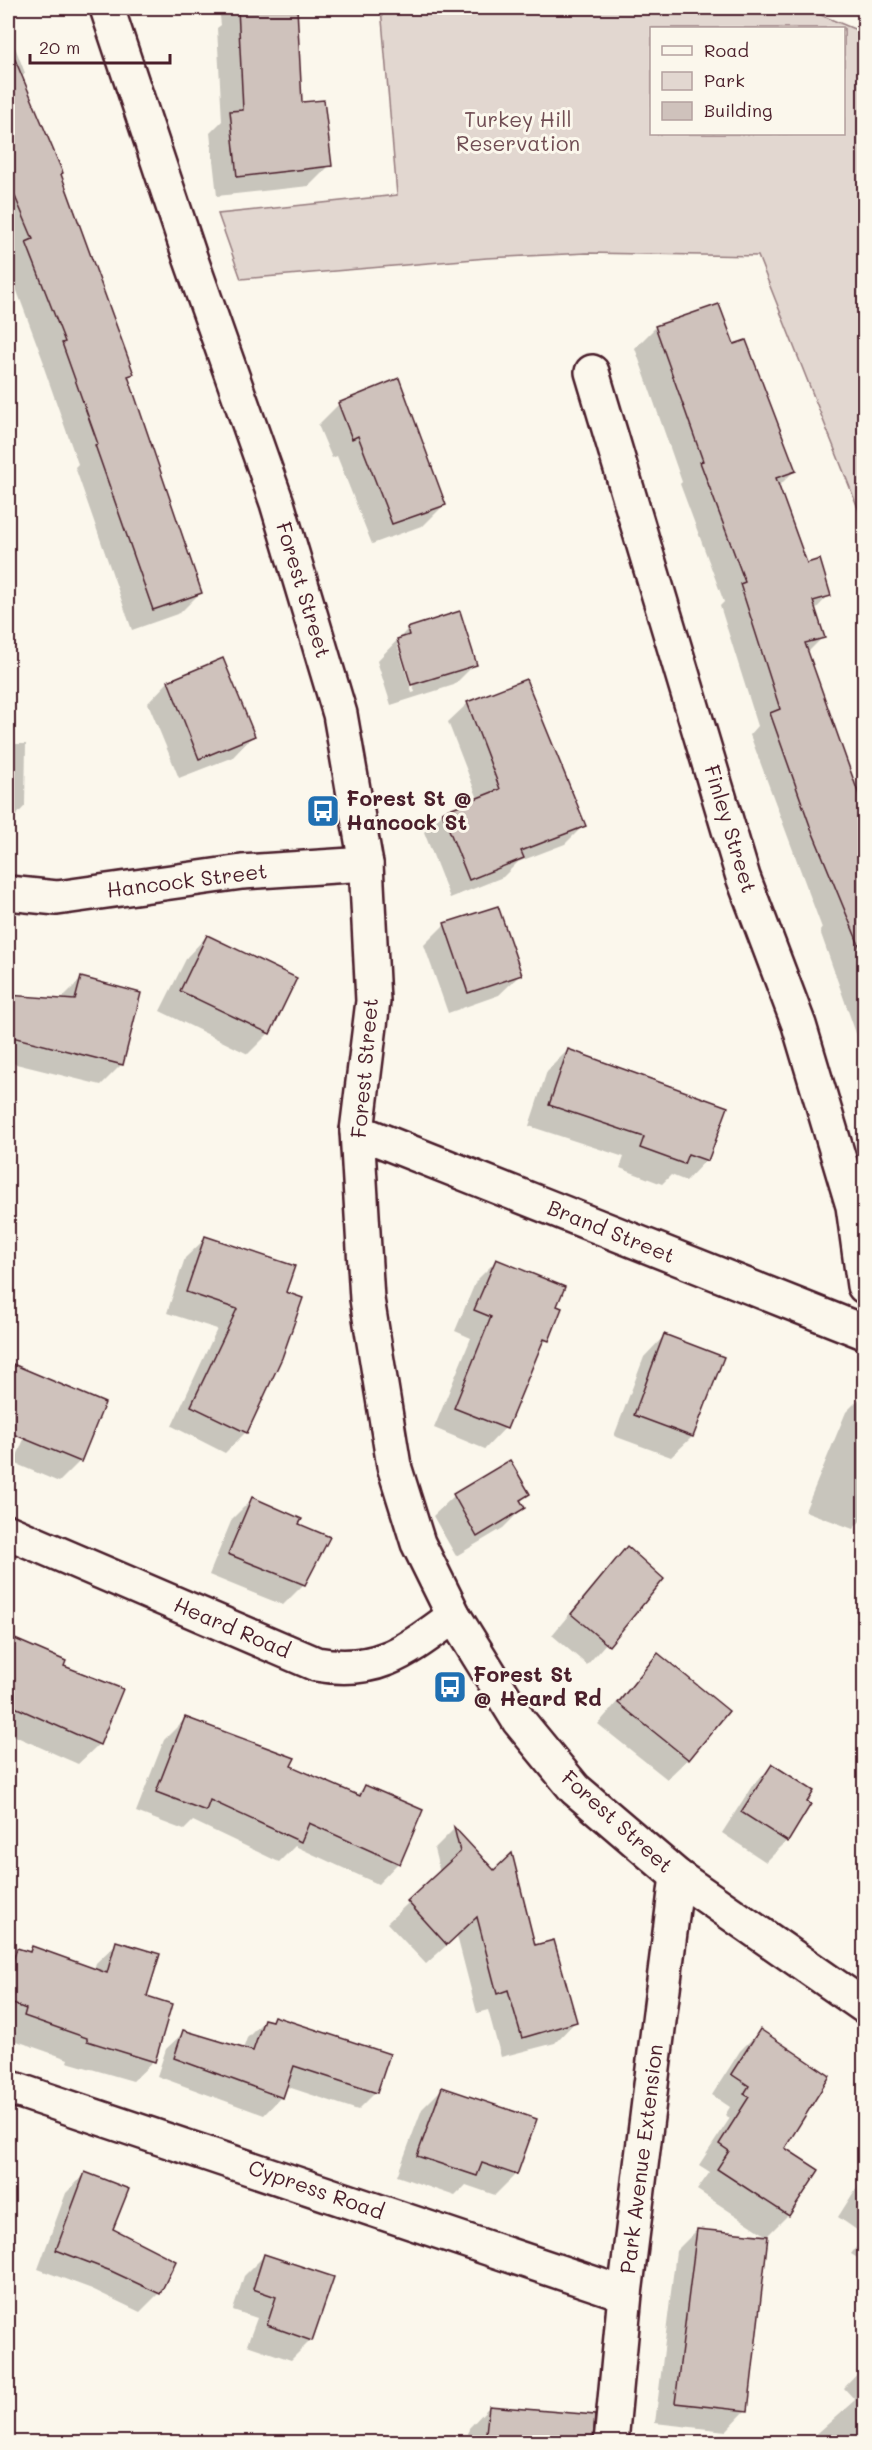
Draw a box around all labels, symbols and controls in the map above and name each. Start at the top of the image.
scale bar [30,27,170,65]
legend [650,27,845,135]
text: 20 m [39,35,80,59]
text: Road [704,38,749,62]
text: Park [704,68,745,92]
text: Building [704,98,772,122]
park label: Turkey Hill Reservation [456,105,580,156]
street label: Forest Street [271,518,338,661]
street label: Finley Street [699,761,764,896]
place label: Forest St @ Hancock St [346,784,472,835]
bus stop icon: Forest St @ Hancock St [305,793,341,829]
street label: Hancock Street [105,856,269,903]
street label: Forest Street [344,997,383,1139]
street label: Brand Street [544,1193,679,1268]
street label: Heard Road [170,1590,295,1663]
place label: Forest St @ Heard Rd [473,1660,601,1711]
bus stop icon: Forest St @ Heard Rd [432,1669,468,1705]
street label: Forest Street [557,1764,679,1878]
street label: Park Avenue Extension [613,2043,668,2275]
street label: Cypress Road [245,2153,388,2224]

